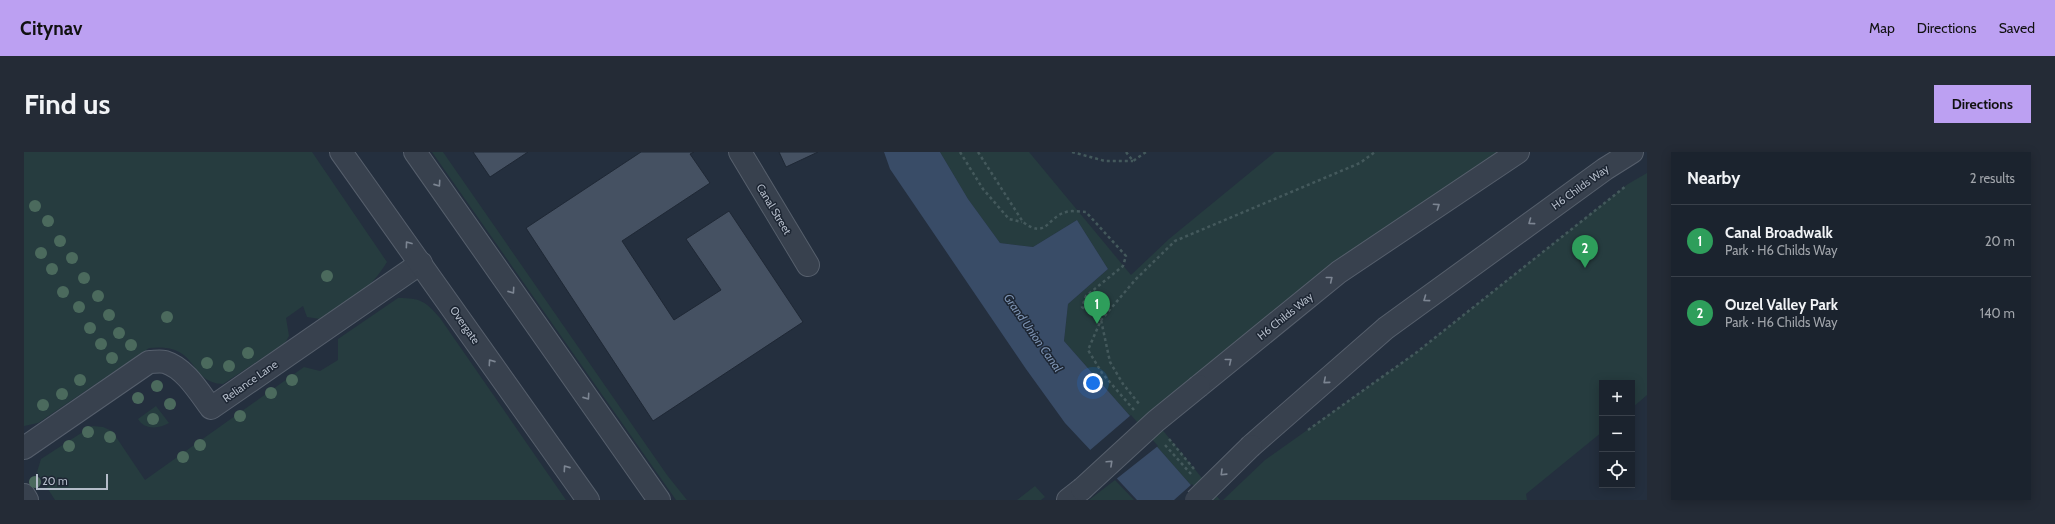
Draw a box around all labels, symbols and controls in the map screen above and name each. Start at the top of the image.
text: Citynav [20,17,82,40]
text: Map [1869,19,1895,37]
text: Directions [1917,19,1977,37]
text: Saved [1999,19,2035,37]
button: Directions [1934,85,2031,123]
text: Find us [24,87,110,121]
street label: H6 Childs Way [1548,161,1612,213]
text: Nearby [1687,168,1740,188]
text: 2 results [1970,170,2015,186]
one-way arrow [433,180,441,187]
street label: Canal Street [753,181,795,237]
one-way arrow [1433,203,1440,211]
one-way arrow [1529,217,1536,224]
text: Canal Broadwalk [1725,224,1833,242]
text: 1 [1698,233,1702,249]
text: 20 m [1985,233,2015,249]
pin: 2 [1572,235,1598,268]
one-way arrow [406,242,413,249]
text: Park · H6 Childs Way [1725,242,1838,258]
one-way arrow [1325,276,1332,283]
one-way arrow [507,286,514,293]
street label: H6 Childs Way [1254,289,1316,343]
water label: Grand Union Canal [1001,291,1066,375]
pin: 1 [1084,291,1110,324]
one-way arrow [1424,294,1431,301]
text: Ouzel Valley Park [1725,296,1838,314]
street label: Overgate [447,303,483,347]
text: 2 [1697,305,1703,321]
text: 140 m [1980,305,2015,321]
text: Park · H6 Childs Way [1725,314,1838,330]
street label: Reliance Lane [220,357,281,405]
one-way arrow [488,359,496,366]
one-way arrow [1224,359,1232,366]
your location [1083,373,1103,393]
one-way arrow [1323,376,1330,383]
map controls [1599,380,1635,488]
button: + [1599,380,1635,416]
one-way arrow [582,393,590,400]
button: − [1599,416,1635,452]
button: locate [1599,452,1635,488]
one-way arrow [1105,460,1113,468]
one-way arrow [563,465,571,472]
one-way arrow [1220,468,1228,476]
scale bar [36,472,108,491]
text: 20 m [42,474,68,488]

